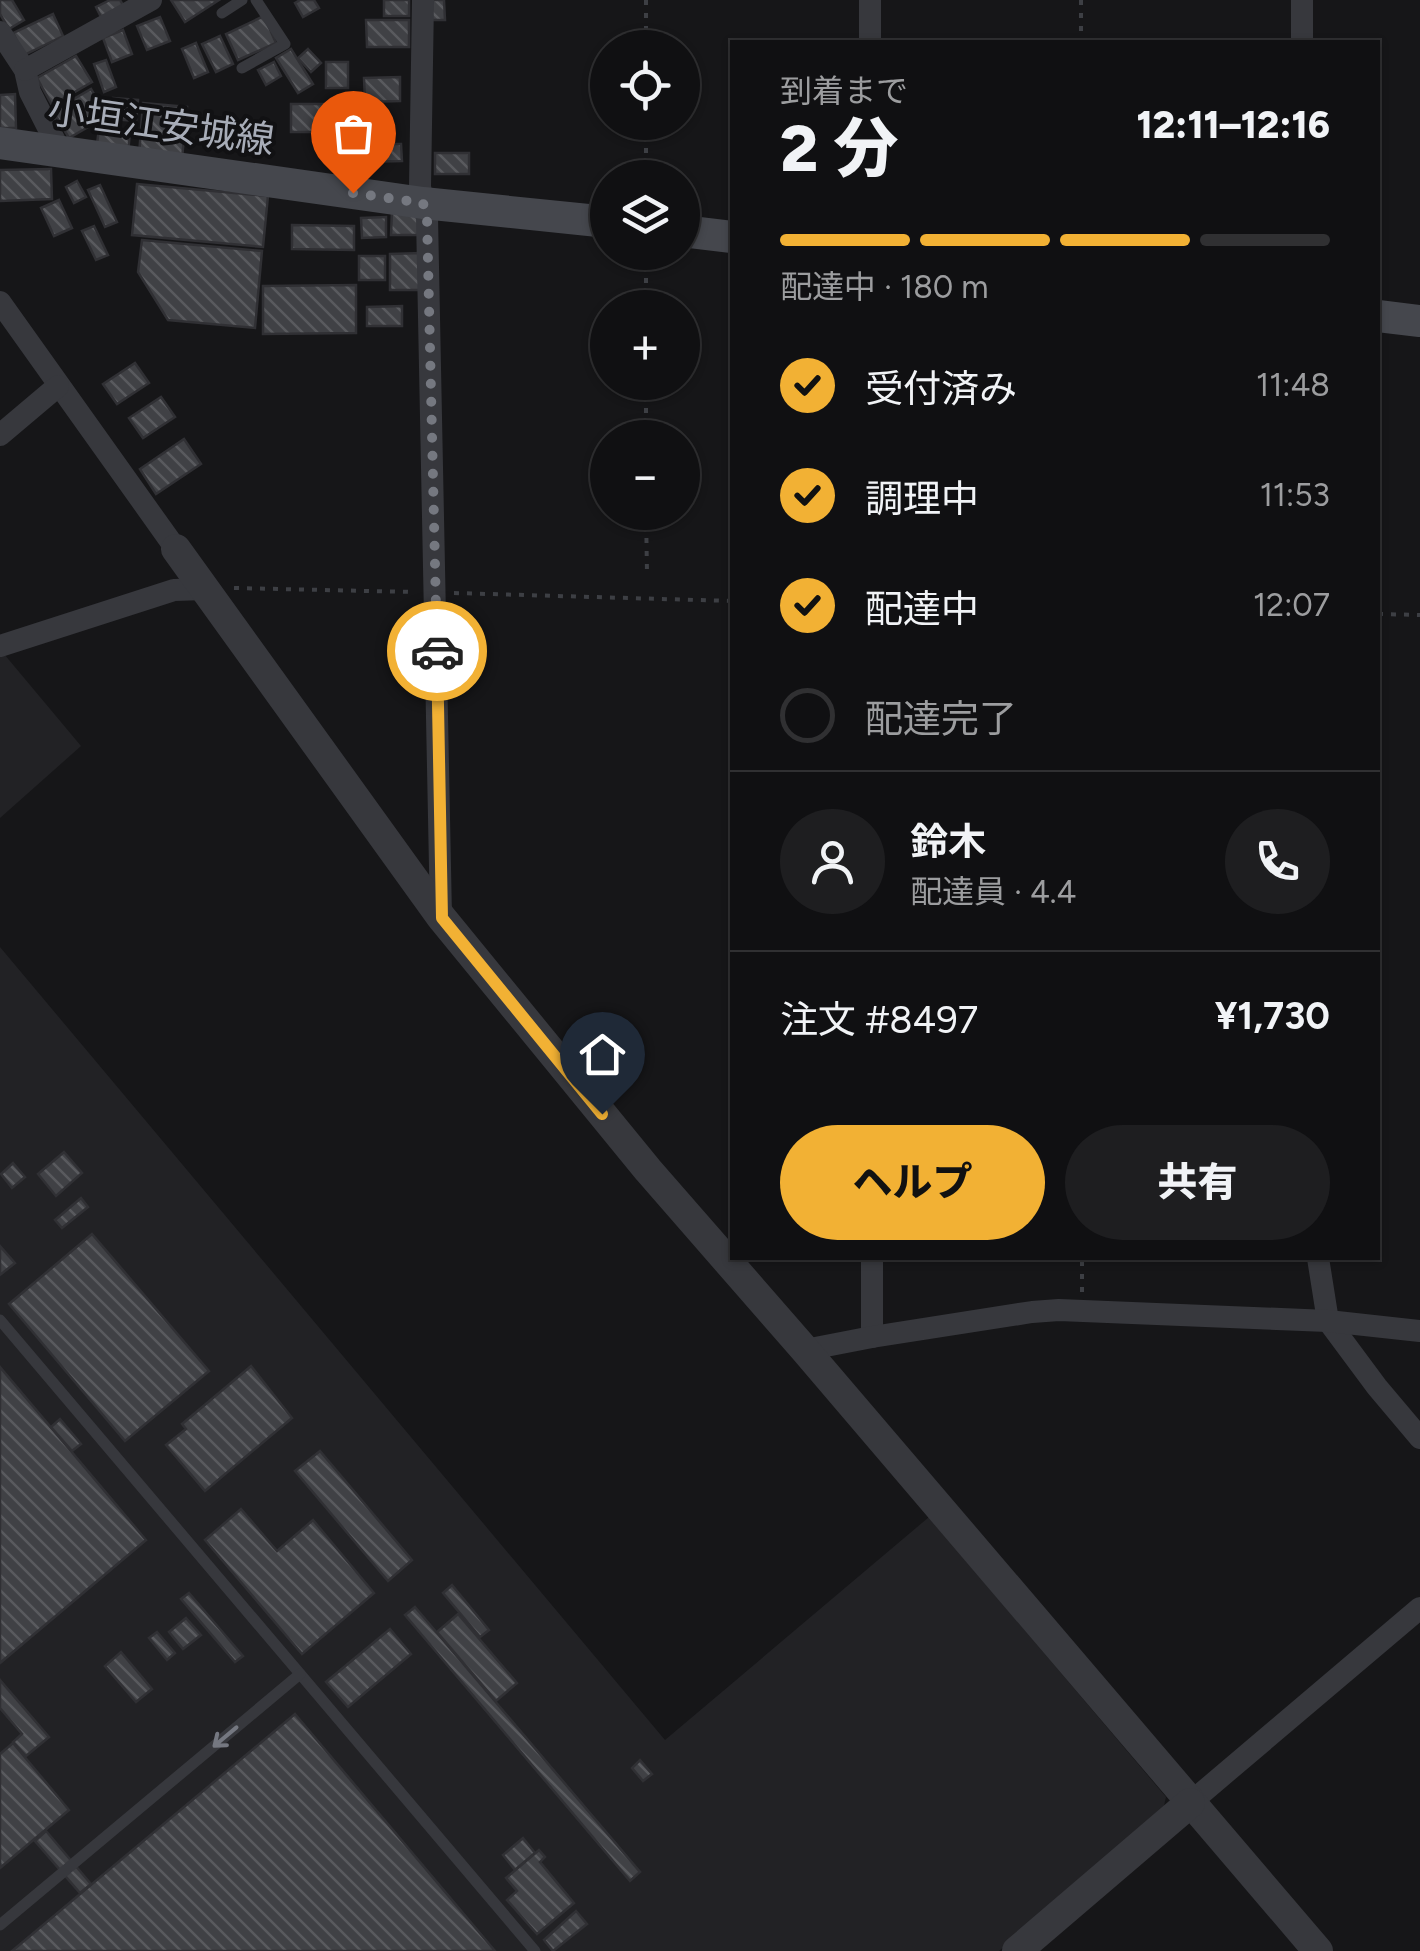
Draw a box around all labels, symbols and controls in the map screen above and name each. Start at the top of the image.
map controls [590,30,700,530]
button: locate [590,30,700,140]
text: 到着まで [780,72,908,110]
street label: 小垣江安城線 [45,86,277,164]
pin [311,91,396,194]
text: 12:11–12:16 [1137,102,1330,148]
icon: bag [326,106,381,161]
text: 2 分 [780,109,898,187]
button: layers [590,160,700,270]
text: 配達中 · 180 m [780,268,988,306]
button: + [590,290,700,400]
icon: check [780,358,835,413]
text: 受付済み [865,366,1017,412]
text: 11:48 [1256,366,1330,404]
button: − [590,420,700,530]
icon: check [780,468,835,523]
text: 調理中 [865,476,979,522]
text: 11:53 [1260,476,1330,514]
icon: check [780,578,835,633]
text: 配達中 [865,586,979,632]
text: 12:07 [1253,586,1330,624]
courier [387,601,487,701]
icon: car [410,624,465,679]
text: 配達完了 [865,696,1017,742]
button: person [780,809,885,914]
button: phone [1225,809,1330,914]
text: 鈴木 [910,819,986,865]
text: 配達員 · 4.4 [910,873,1076,911]
text: ¥1,730 [1215,993,1330,1039]
text: 注文 #8497 [780,997,978,1043]
pin [560,1012,645,1115]
icon: home [575,1027,630,1082]
button: ヘルプ [780,1125,1045,1240]
button: 共有 [1065,1125,1330,1240]
one-way arrow [213,1726,239,1748]

